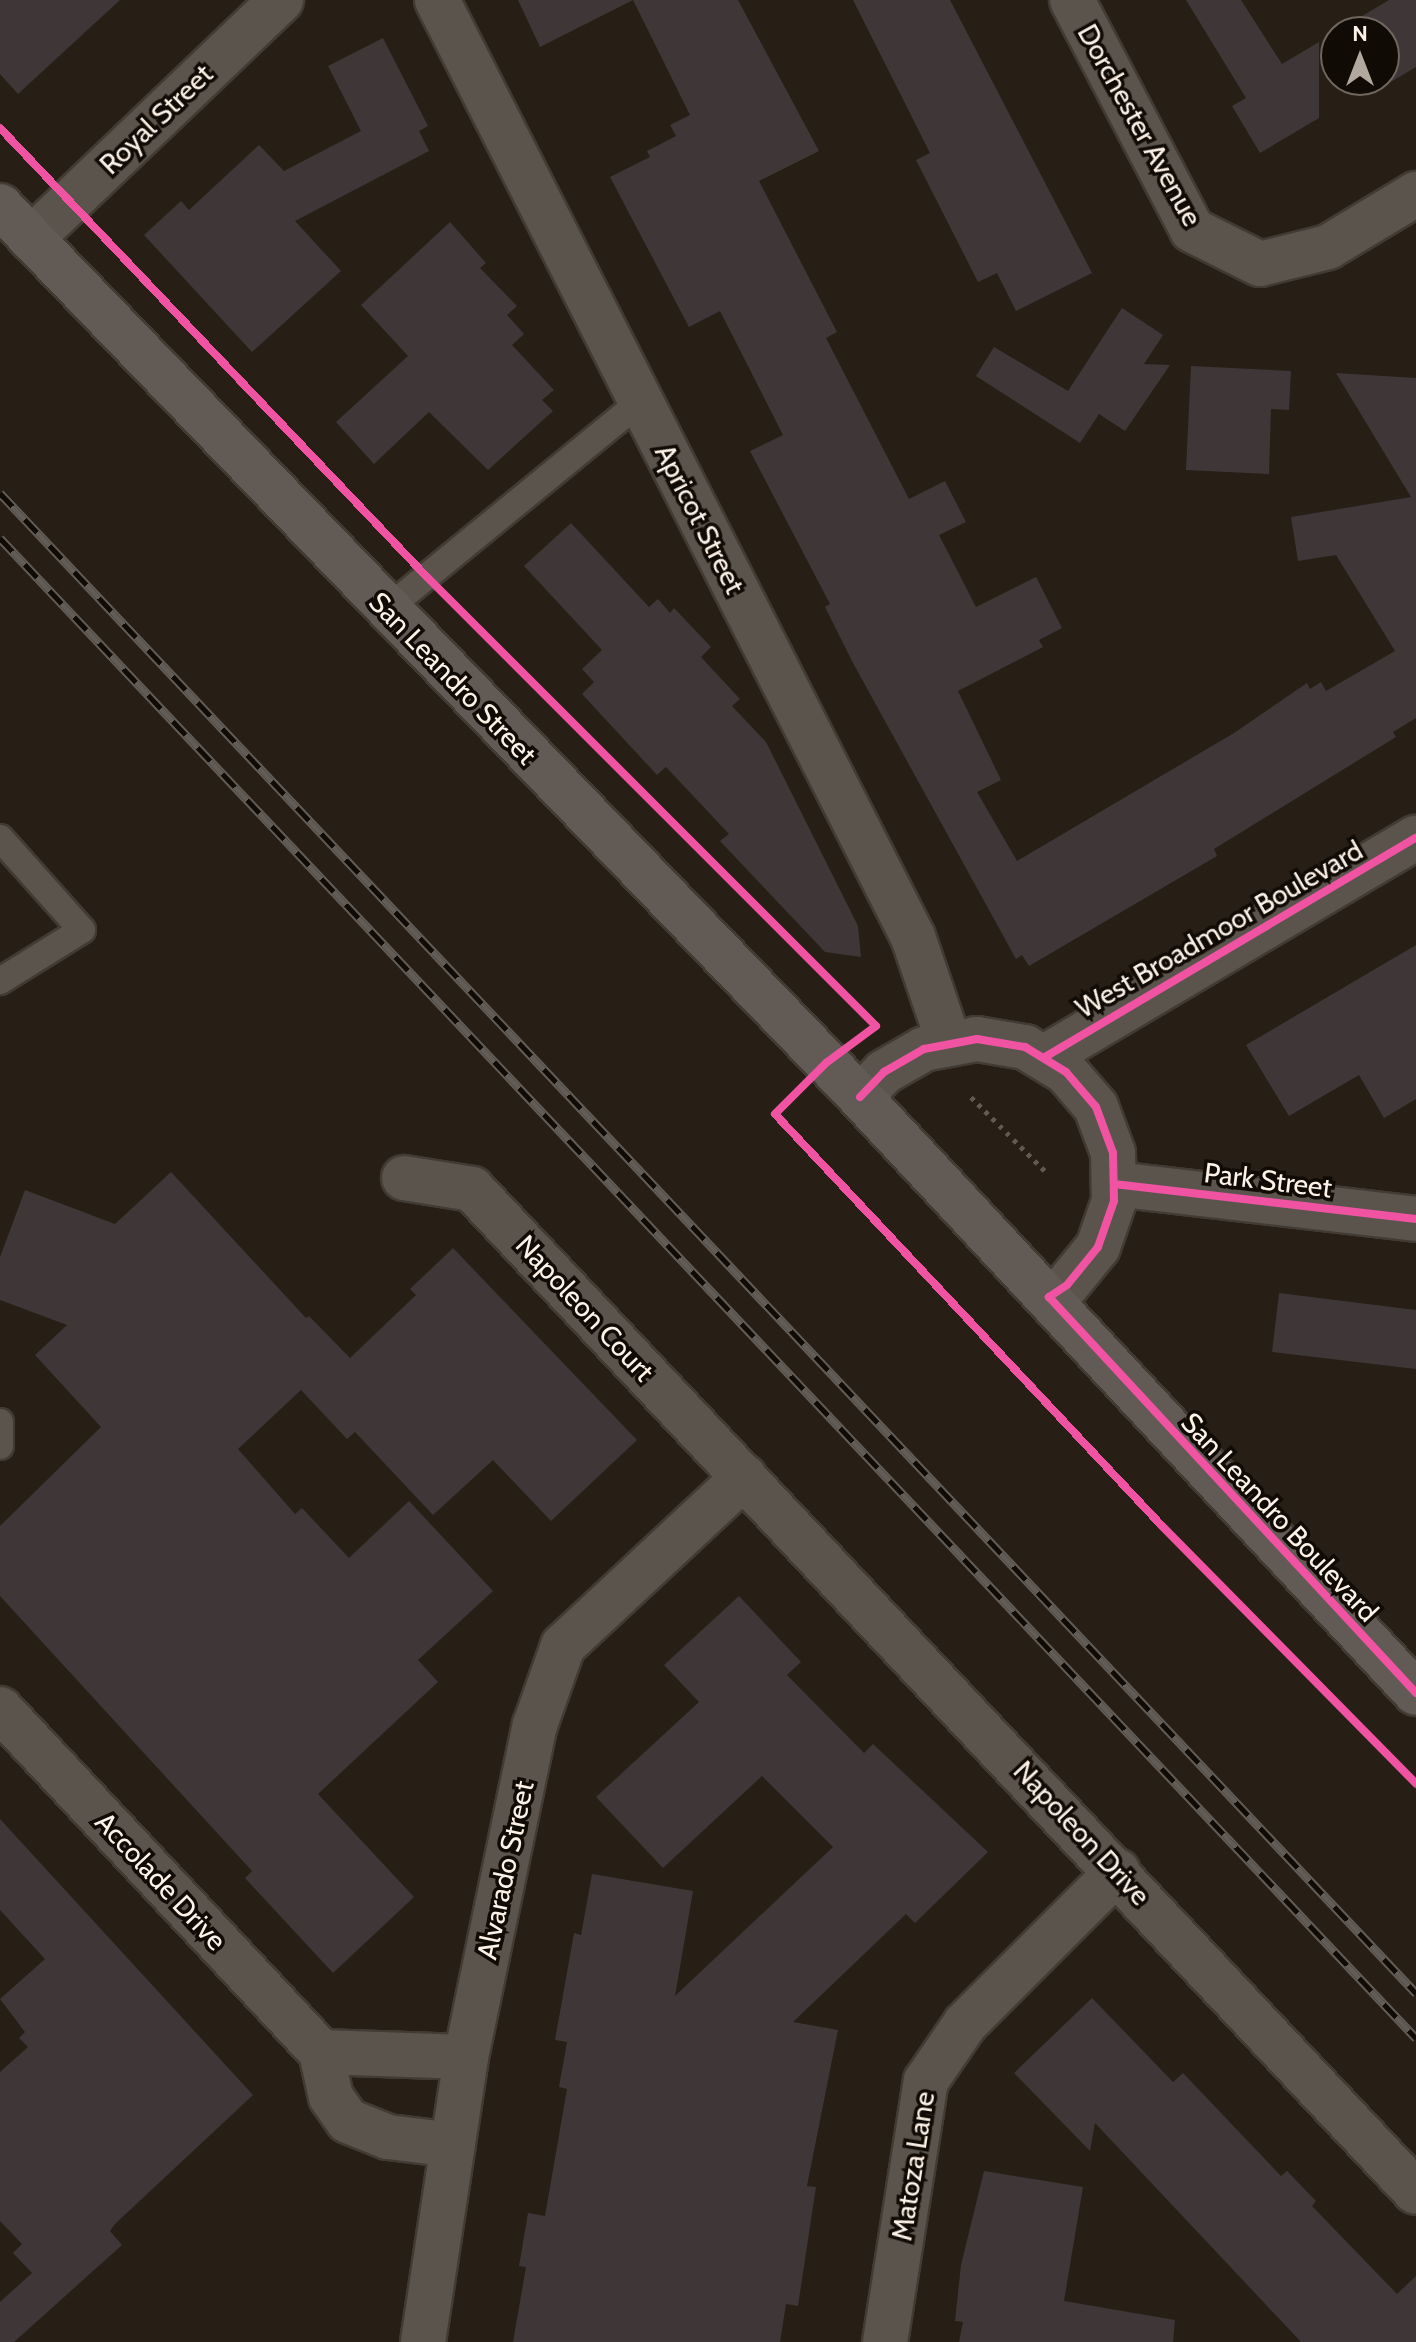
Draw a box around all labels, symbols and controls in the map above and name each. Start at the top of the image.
north arrow [1320,16,1400,96]
street label: Dorchester Avenue [1071,18,1209,232]
text: N [1352,20,1368,47]
street label: Royal Street [93,57,219,181]
street label: Apricot Street [648,439,752,599]
street label: San Leandro Street [362,585,544,771]
street label: West Broadmoor Boulevard [1070,833,1368,1025]
street label: Park Street [1202,1155,1334,1205]
street label: Napoleon Court [509,1228,661,1388]
street label: San Leandro Boulevard [1175,1406,1385,1628]
street label: Napoleon Drive [1007,1754,1157,1912]
street label: Alvarado Street [470,1778,540,1962]
street label: Accolade Drive [89,1805,233,1957]
street label: Matoza Lane [885,2089,941,2243]

